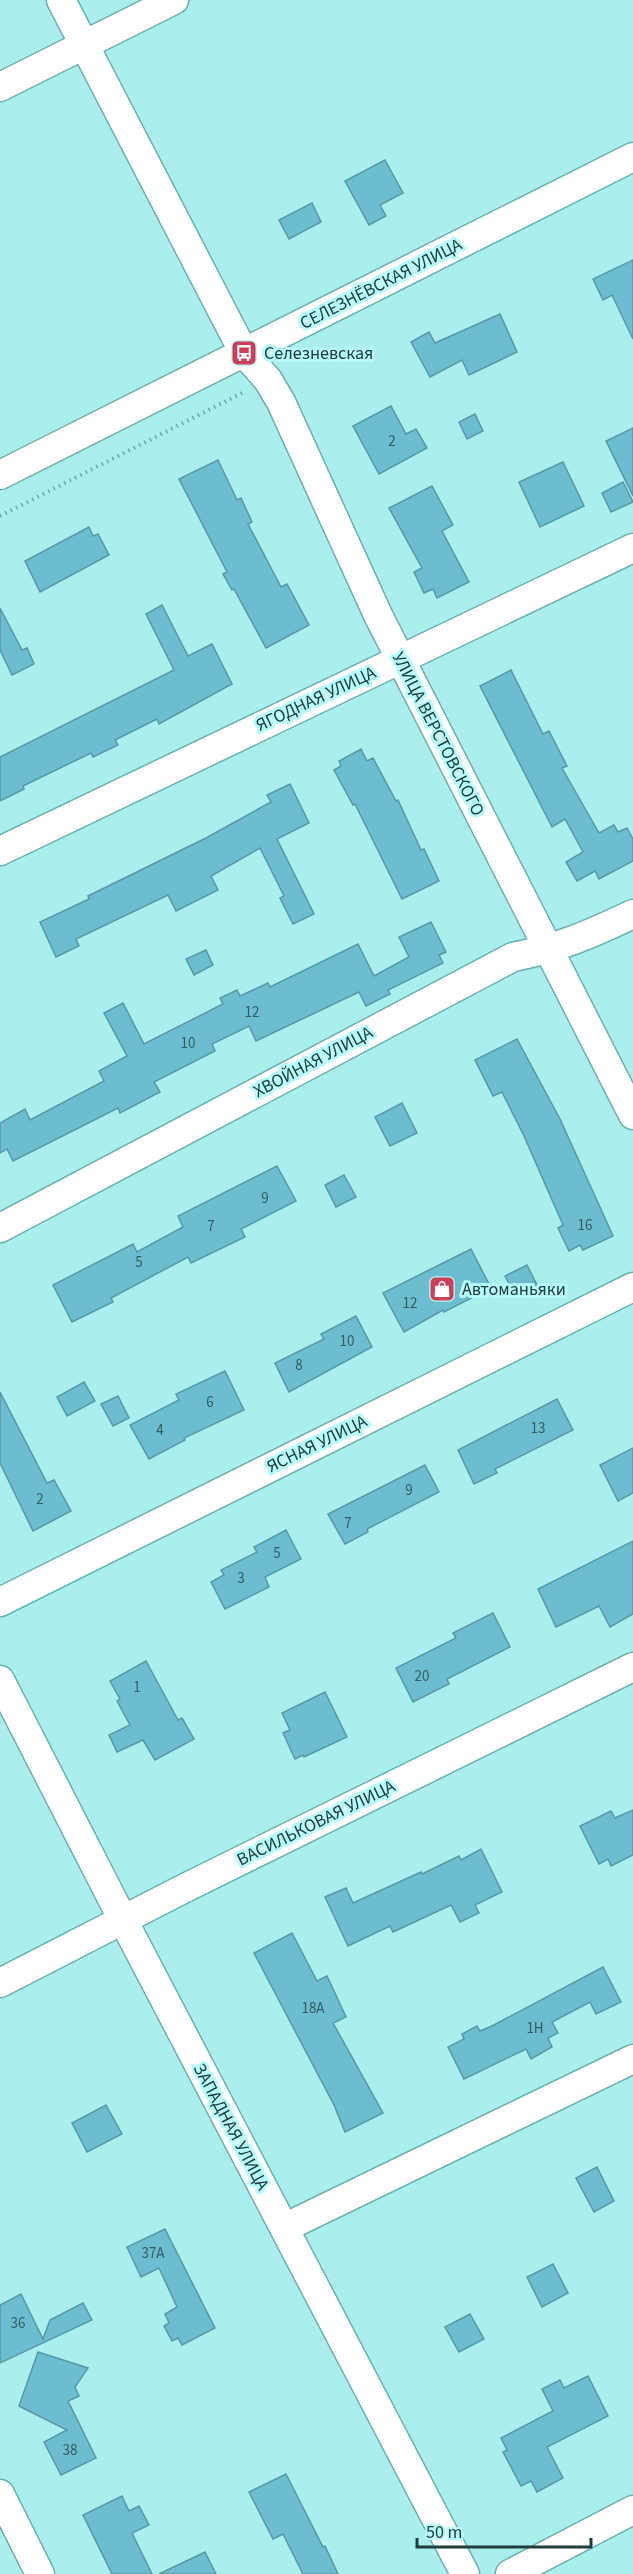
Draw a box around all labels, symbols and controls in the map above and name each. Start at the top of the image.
street label: СЕЛЕЗНЁВСКАЯ УЛИЦА [296,232,467,336]
bus stop icon: Селезневская [229,338,259,368]
place label: Селезневская [264,341,373,366]
house number: 2 [388,431,396,452]
street label: УЛИЦА ВЕРСТОВСКОГО [386,648,490,820]
street label: ЯГОДНАЯ УЛИЦА [252,660,380,738]
house number: 12 [245,1002,259,1023]
street label: ХВОЙНАЯ УЛИЦА [249,1020,377,1104]
house number: 10 [181,1033,195,1054]
house number: 9 [261,1188,269,1209]
house number: 16 [578,1215,592,1236]
house number: 7 [207,1216,215,1237]
house number: 5 [135,1252,143,1273]
shop icon: Автоманьяки [427,1274,457,1304]
place label: Автоманьяки [462,1277,566,1302]
house number: 12 [403,1293,417,1314]
house number: 10 [340,1331,354,1352]
house number: 8 [295,1355,303,1376]
house number: 6 [206,1392,214,1413]
street label: ЯСНАЯ УЛИЦА [263,1409,372,1479]
house number: 13 [531,1418,545,1439]
house number: 4 [156,1420,164,1441]
house number: 9 [405,1480,413,1501]
house number: 2 [36,1489,44,1510]
house number: 7 [344,1513,352,1534]
house number: 5 [273,1543,281,1564]
house number: 3 [237,1568,245,1589]
house number: 20 [415,1666,429,1687]
house number: 1 [133,1677,141,1698]
street label: ВАСИЛЬКОВАЯ УЛИЦА [233,1774,400,1872]
house number: 18А [301,1998,325,2019]
house number: 1Н [526,2018,544,2039]
street label: ЗАПАДНАЯ УЛИЦА [187,2059,275,2195]
house number: 37А [141,2243,165,2264]
house number: 36 [11,2313,25,2334]
house number: 38 [63,2440,77,2461]
scale bar [417,2511,591,2549]
text: 50 m [426,2520,462,2545]

